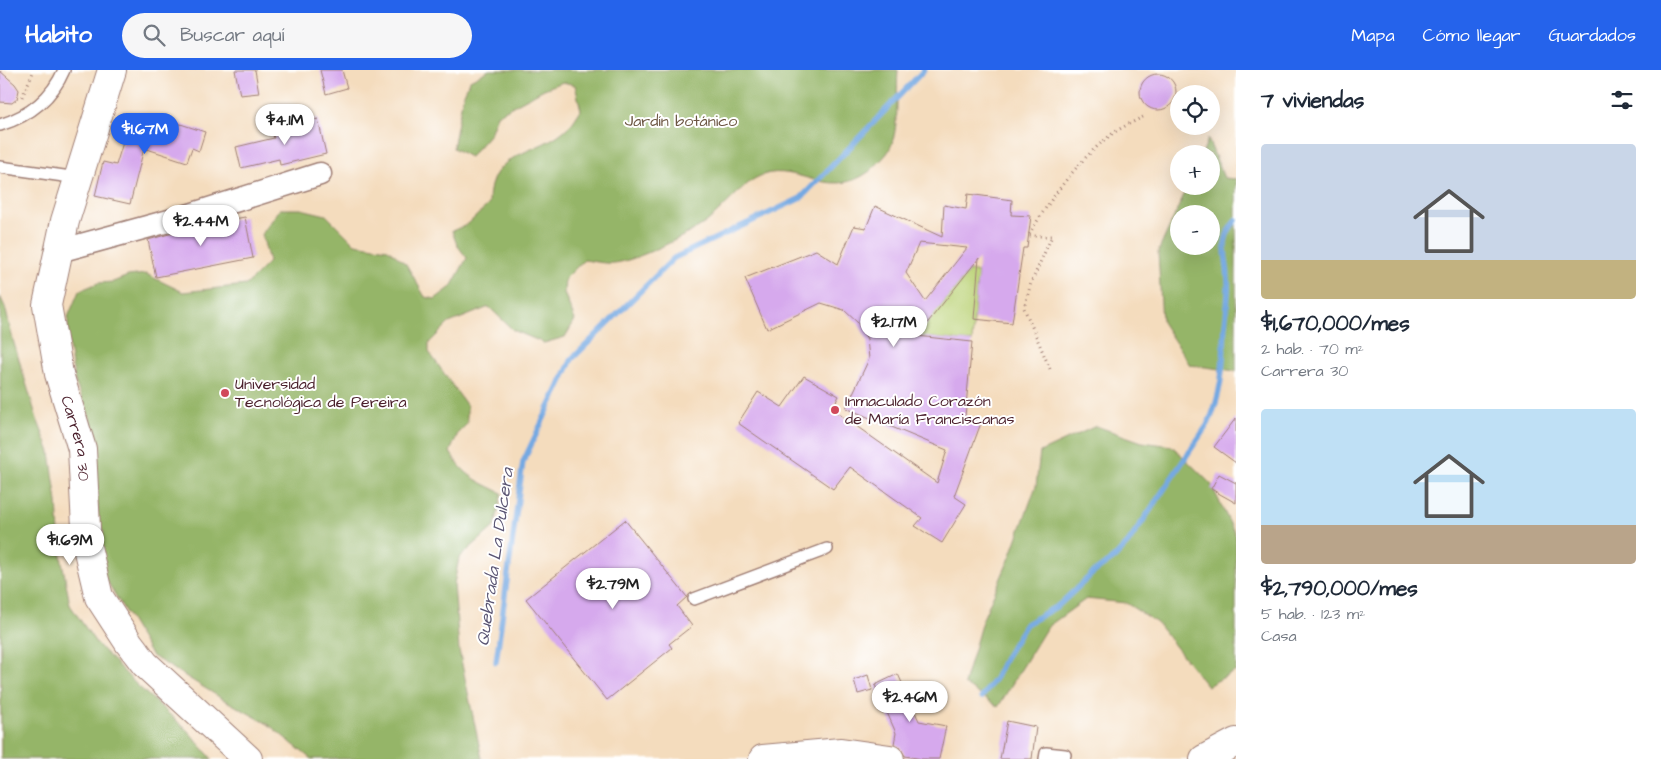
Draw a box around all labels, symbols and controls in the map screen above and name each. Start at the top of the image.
search box [122,13,472,58]
text: Habito [25,18,92,52]
icon: search [140,21,168,49]
text: Buscar aquí [180,22,285,49]
text: Mapa [1351,23,1395,48]
text: Cómo llegar [1423,23,1521,48]
text: Guardados [1549,23,1636,48]
map controls [1170,85,1220,255]
button: locate [1170,85,1220,135]
text: 7 viviendas [1261,86,1364,115]
icon: filters [1608,86,1636,114]
pin: $4.1M [250,104,320,146]
text: $4.1M [266,109,304,131]
park label: Jardín botánico [625,110,737,132]
pin: $1.67M [104,112,186,155]
text: $1.67M [122,118,168,140]
button: + [1170,145,1220,195]
icon: home [1404,176,1494,266]
pin: $2.44M [160,204,242,247]
button: − [1170,205,1220,255]
text: $2.44M [173,210,229,232]
pin: $2.17M [853,306,935,348]
text: $1,670,000/mes [1261,309,1410,338]
text: $2.17M [871,311,917,333]
text: 2 hab. · 70 m² [1261,338,1364,360]
text: Carrera 30 [1261,360,1348,382]
place label: Universidad Tecnológica de Pereira [235,373,407,414]
marker: Universidad Tecnológica de Pereira [219,387,231,399]
place label: Inmaculado Corazón de María Franciscanas [845,390,1015,430]
street label: Carrera 30 [55,393,95,482]
marker: Inmaculado Corazón de María Franciscanas [829,404,841,416]
icon: home [1404,441,1494,531]
water label: Quebrada La Dulcera [470,466,520,647]
pin: $1.69M [29,524,111,566]
text: $1.69M [47,529,93,551]
pin: $2.79M [572,568,654,610]
text: $2.79M [587,573,639,595]
text: $2,790,000/mes [1261,574,1418,603]
text: 5 hab. · 123 m² [1261,603,1365,625]
text: Casa [1261,625,1297,647]
pin: $2.46M [869,680,951,723]
text: $2.46M [883,686,937,708]

